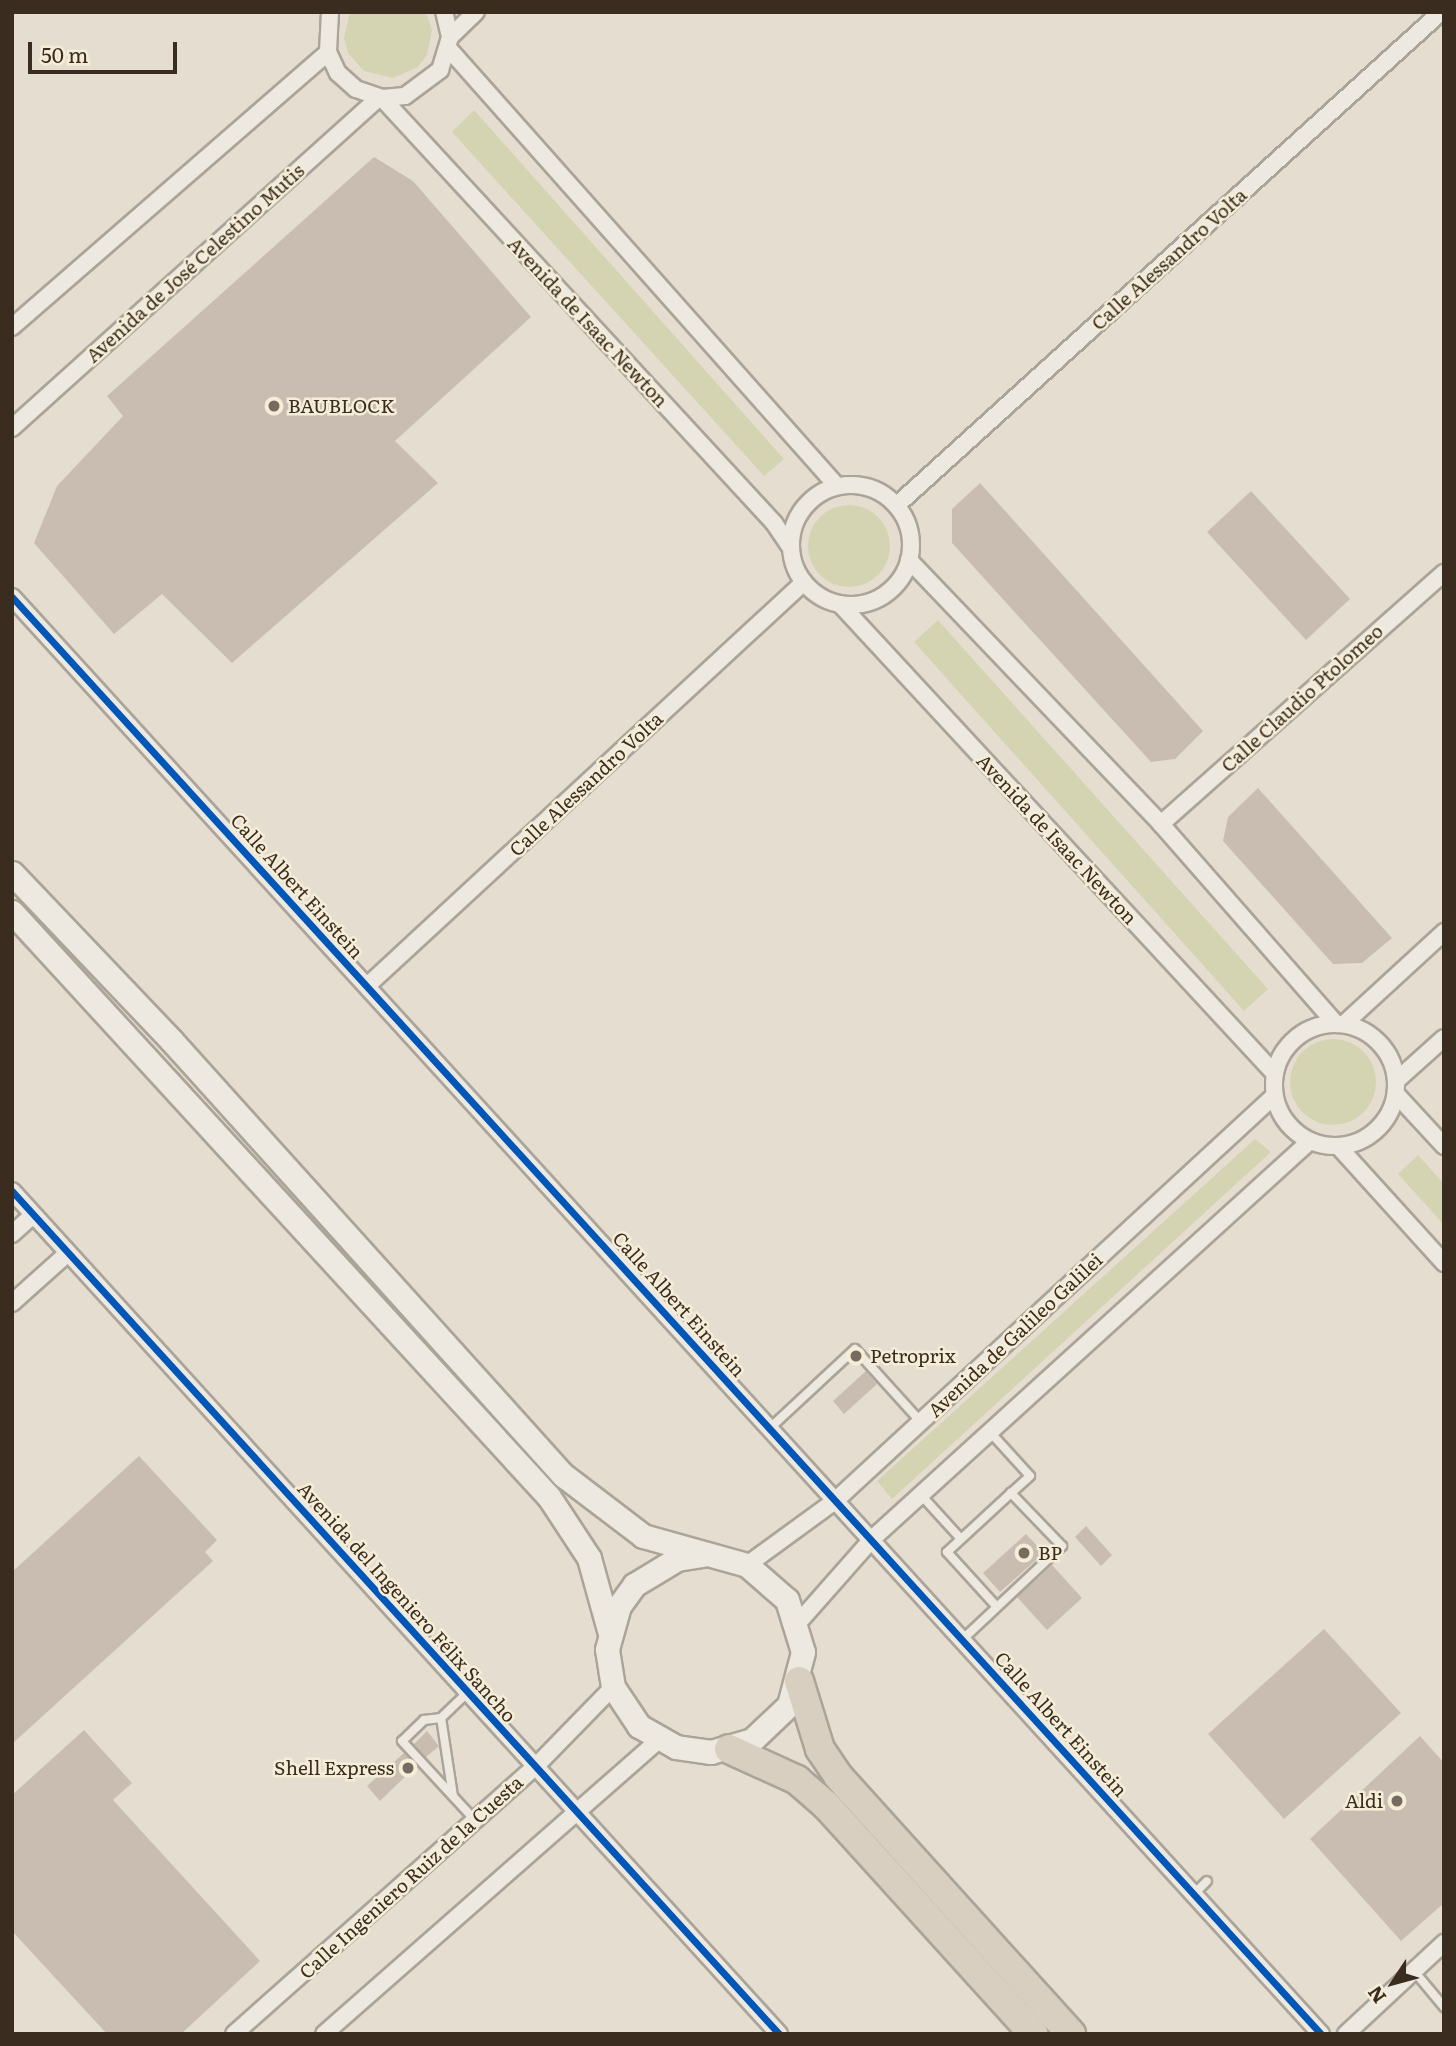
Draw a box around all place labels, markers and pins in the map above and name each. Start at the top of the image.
place label: BAUBLOCK [288,395,395,417]
marker: BAUBLOCK [266,398,282,414]
place label: Petroprix [870,1345,956,1367]
marker: Petroprix [848,1348,864,1364]
place label: BP [1038,1542,1062,1564]
marker: BP [1016,1545,1032,1561]
place label: Shell Express [274,1757,394,1779]
marker: Shell Express [400,1760,416,1776]
place label: Aldi [1345,1790,1383,1812]
marker: Aldi [1389,1793,1405,1809]

